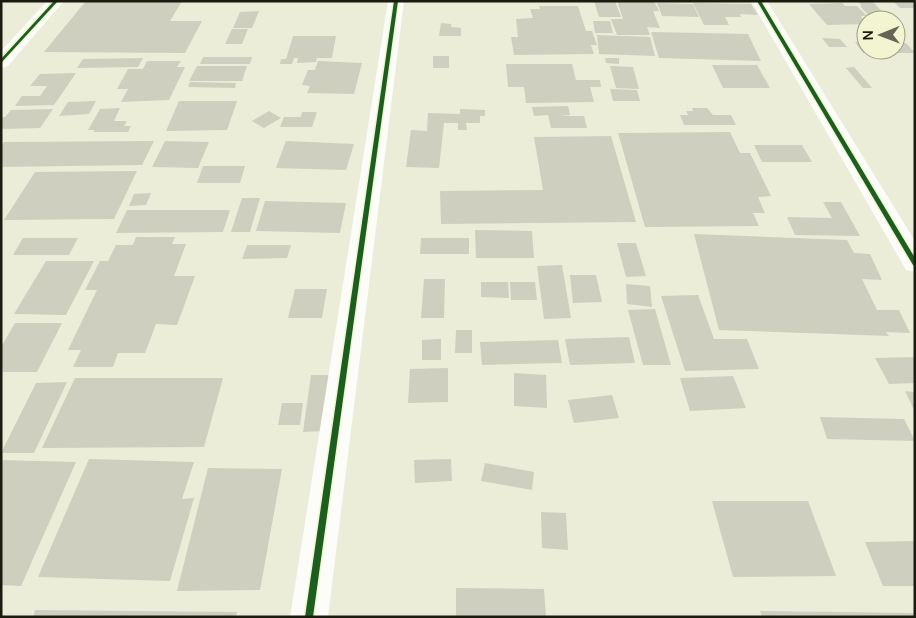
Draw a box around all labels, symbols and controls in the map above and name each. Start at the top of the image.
north arrow [856,10,906,60]
text: N [858,30,877,40]

